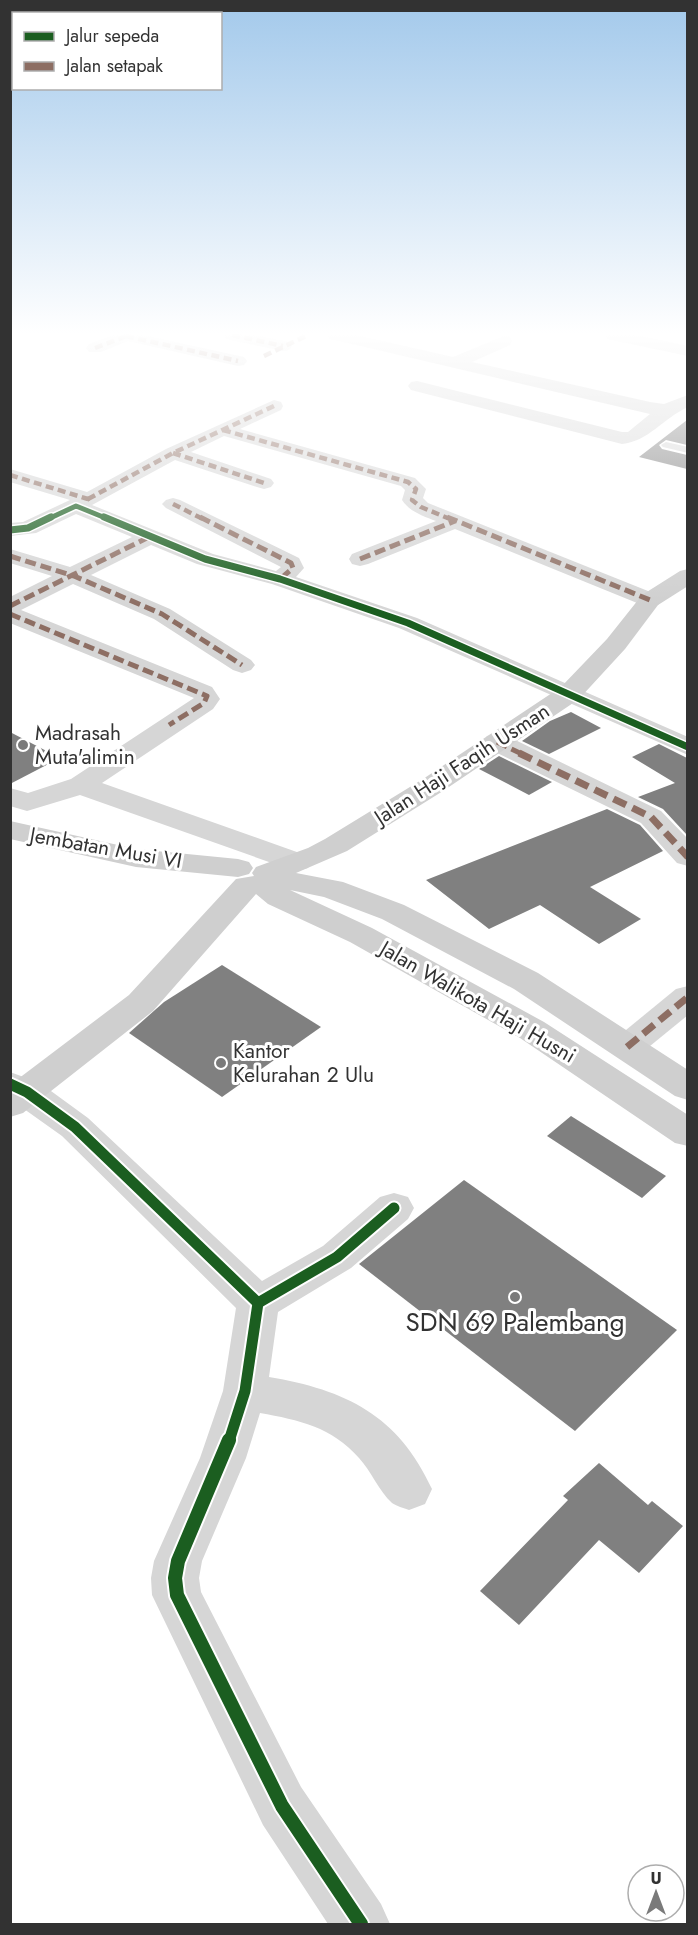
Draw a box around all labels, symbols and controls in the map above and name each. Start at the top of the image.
legend [12,12,222,90]
text: Jalur sepeda [64,23,159,49]
text: Jalan setapak [64,53,163,79]
street label: Jalan Haji Faqih Usman [366,696,555,834]
place label: Madrasah Muta'alimin [35,718,135,772]
marker: Madrasah Muta'alimin [16,738,30,752]
street label: Jembatan Musi VI [25,819,184,876]
street label: Jalan Walikota Haji Husni [372,932,581,1070]
place label: Kantor Kelurahan 2 Ulu [233,1036,374,1090]
marker: Kantor Kelurahan 2 Ulu [214,1056,228,1070]
marker: SDN 69 Palembang [508,1290,522,1304]
place label: SDN 69 Palembang [405,1303,625,1341]
north arrow [626,1863,686,1923]
text: U [650,1867,662,1890]

